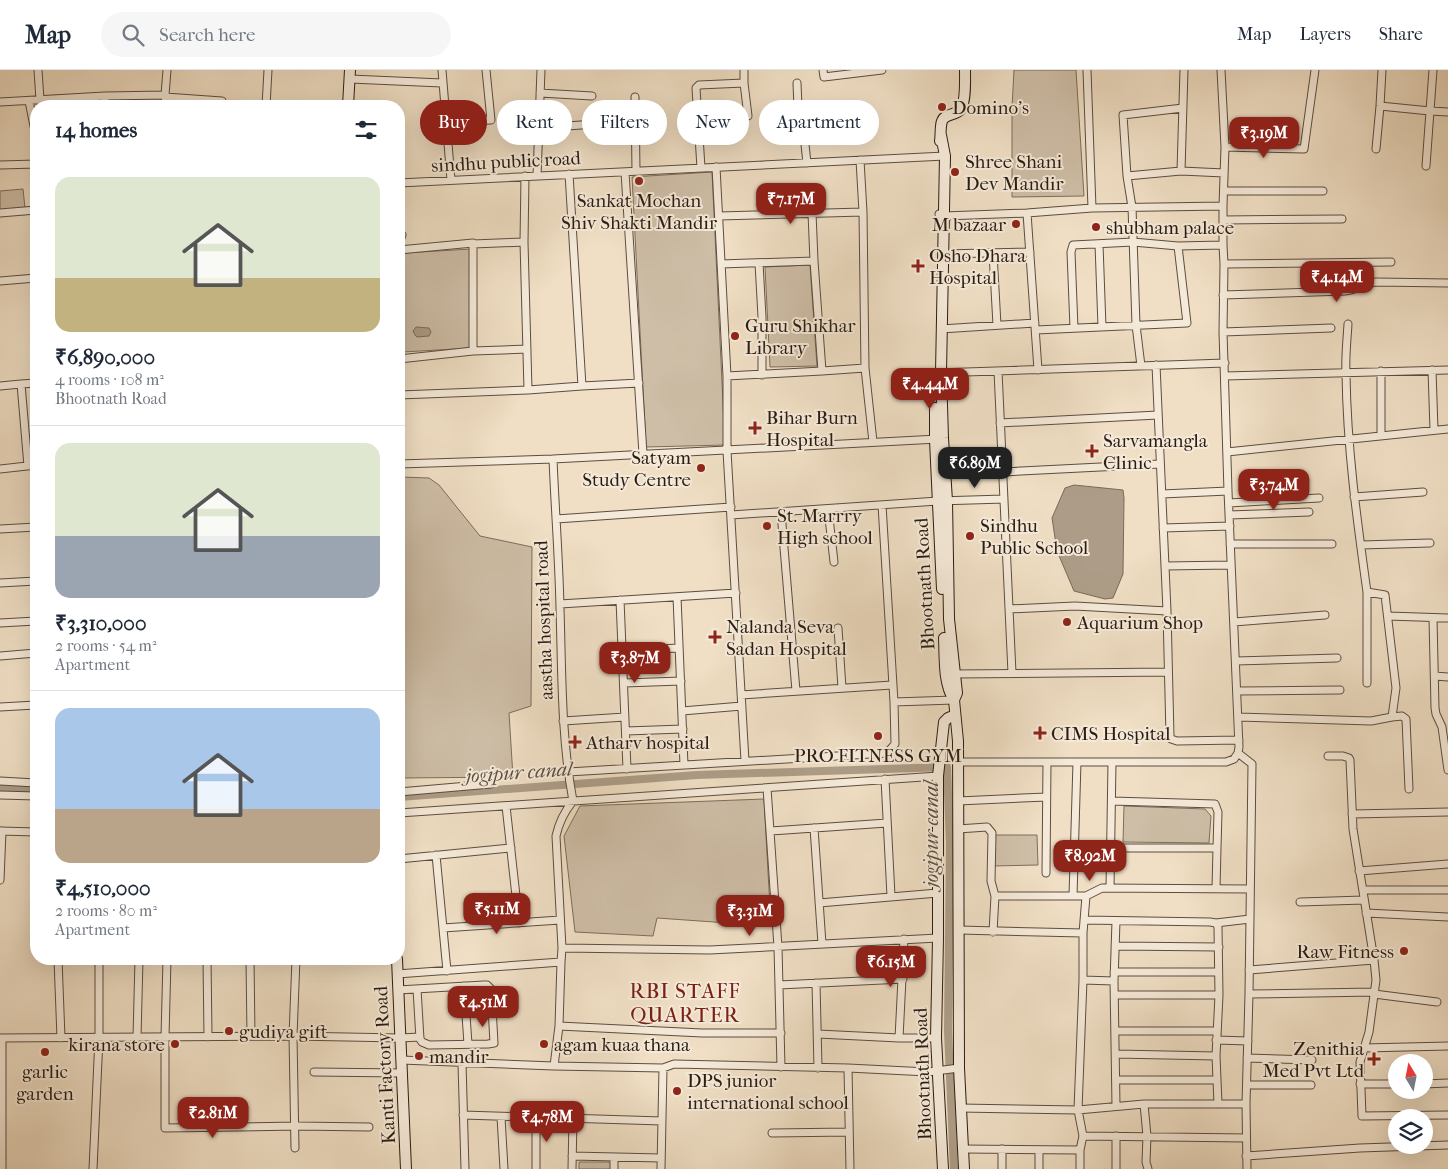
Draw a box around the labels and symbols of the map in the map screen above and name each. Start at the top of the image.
place label: Domino's [952,97,1029,119]
marker: Domino's [936,101,948,113]
pin: ₹3.19M [1223,116,1305,159]
street label: sindhu public road [431,147,582,177]
place label: Shree Shani Dev Mandir [965,151,1064,195]
marker: Shree Shani Dev Mandir [949,166,961,178]
marker: Sankat Mochan Shiv Shakti Mandir [633,175,645,187]
pin: ₹7.17M [750,182,832,225]
place label: Sankat Mochan Shiv Shakti Mandir [561,190,718,234]
place label: M bazaar [932,214,1007,236]
place label: shubham palace [1106,217,1234,239]
marker: M bazaar [1010,218,1022,230]
marker: shubham palace [1090,221,1102,233]
place label: Osho Dhara Hospital [929,245,1026,289]
marker: Osho Dhara Hospital [911,259,925,273]
pin: ₹4.14M [1296,260,1378,303]
place label: Guru Shikhar Library [745,315,857,359]
marker: Guru Shikhar Library [729,330,741,342]
pin: ₹4.44M [889,368,971,410]
place label: Bihar Burn Hospital [766,407,858,451]
marker: Bihar Burn Hospital [748,421,762,435]
place label: Sarvamangla Clinic [1103,430,1208,474]
marker: Sarvamangla Clinic [1085,444,1099,458]
pin: ₹6.89M [934,446,1016,489]
place label: Satyam Study Centre [582,447,691,491]
marker: Satyam Study Centre [695,462,707,474]
pin: ₹3.74M [1233,468,1315,511]
place label: St. Marrry High school [777,505,873,549]
place label: Sindhu Public School [980,515,1088,559]
street label: Bhootnath Road [911,517,939,651]
marker: St. Marrry High school [761,520,773,532]
marker: Sindhu Public School [964,530,976,542]
street label: aastha hospital road [530,539,558,700]
place label: Aquarium Shop [1076,612,1203,634]
place label: Nalanda Seva Sadan Hospital [726,616,847,660]
marker: Aquarium Shop [1061,616,1073,628]
marker: Nalanda Seva Sadan Hospital [708,630,722,644]
pin: ₹3.87M [594,642,676,684]
place label: CIMS Hospital [1051,723,1170,745]
marker: CIMS Hospital [1033,726,1047,740]
marker: PRO FITNESS GYM [872,730,884,742]
place label: Atharv hospital [585,732,710,754]
marker: Atharv hospital [568,735,582,749]
place label: PRO FITNESS GYM [794,745,962,767]
water label: jogipur canal [459,757,575,788]
water label: jogipur canal [920,779,943,893]
pin: ₹8.92M [1049,840,1131,882]
pin: ₹5.11M [456,892,538,935]
pin: ₹3.31M [709,894,791,937]
place label: Raw Fitness [1296,941,1394,963]
marker: Raw Fitness [1398,945,1410,957]
pin: ₹6.15M [850,946,932,988]
district label: RBI STAFF QUARTER [629,979,741,1027]
street label: Kanti Factory Road [370,985,400,1145]
pin: ₹4.51M [442,986,524,1028]
street label: Bhootnath Road [910,1007,936,1141]
place label: gudiya gift [239,1021,328,1043]
marker: gudiya gift [223,1025,235,1037]
place label: kirana store [68,1034,165,1056]
place label: agam kuaa thana [554,1034,690,1056]
marker: kirana store [169,1038,181,1050]
marker: agam kuaa thana [538,1038,550,1050]
place label: Zenithia Med Pvt Ltd [1263,1038,1365,1082]
marker: garlic garden [39,1046,51,1058]
place label: mandir [429,1046,489,1068]
marker: mandir [413,1050,425,1062]
marker: Zenithia Med Pvt Ltd [1368,1053,1380,1065]
north arrow [1388,1054,1432,1099]
place label: garlic garden [16,1061,74,1105]
place label: DPS junior international school [687,1070,849,1114]
marker: DPS junior international school [671,1085,683,1097]
pin: ₹2.81M [172,1096,254,1139]
pin: ₹4.78M [506,1100,588,1143]

